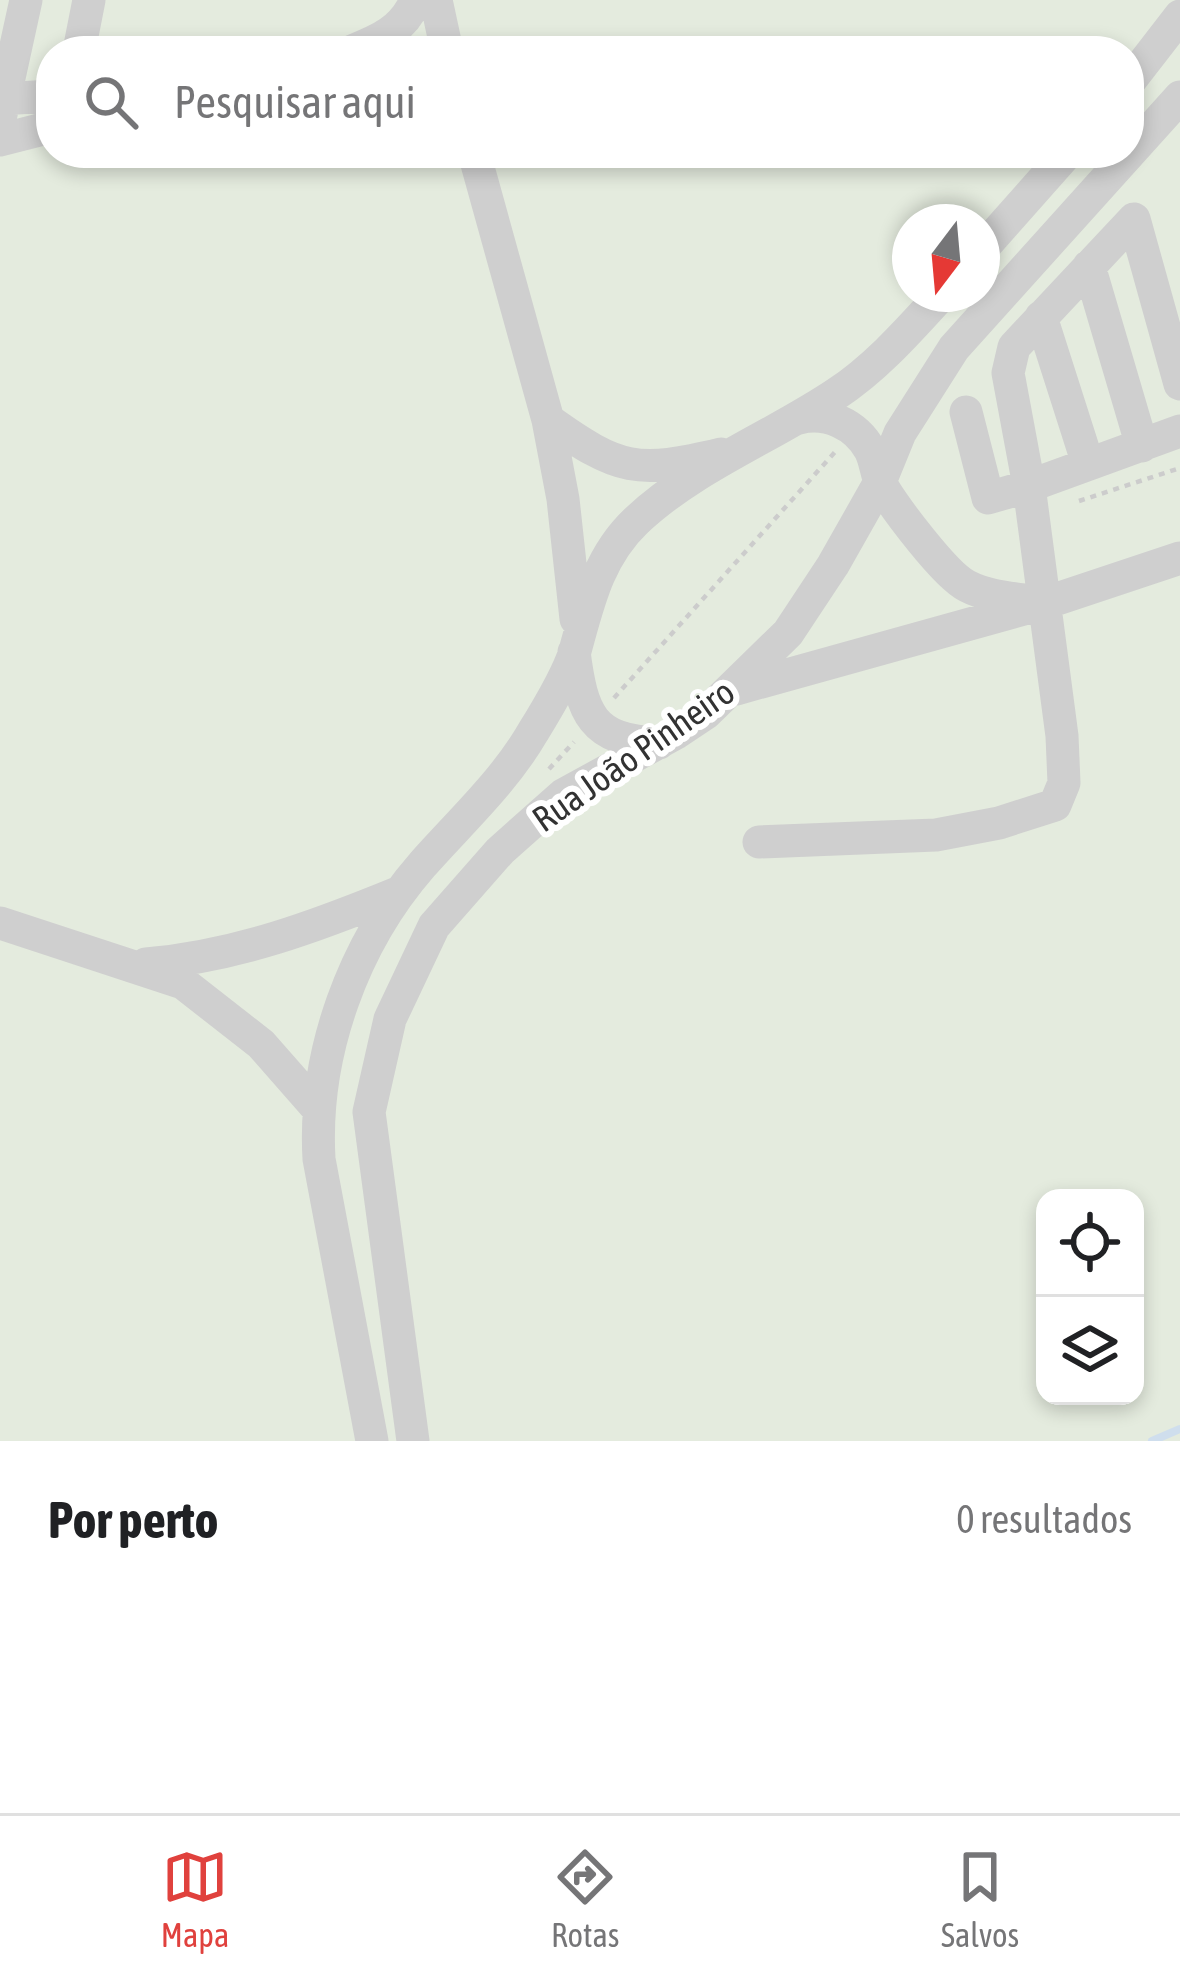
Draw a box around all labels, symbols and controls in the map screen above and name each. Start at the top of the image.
search box [36,36,1144,168]
icon: search [78,69,144,135]
text: Pesquisar aqui [174,76,416,128]
north arrow [892,204,1000,312]
street label: Rua João Pinheiro [524,670,742,840]
map controls [1036,1189,1144,1405]
button: locate [1036,1189,1144,1297]
button: layers [1036,1297,1144,1405]
text: Por perto [48,1490,219,1549]
text: 0 resultados [956,1497,1132,1541]
tab: Mapa [161,1844,229,1954]
tab: Rotas [551,1844,619,1954]
tab: Salvos [941,1844,1019,1954]

